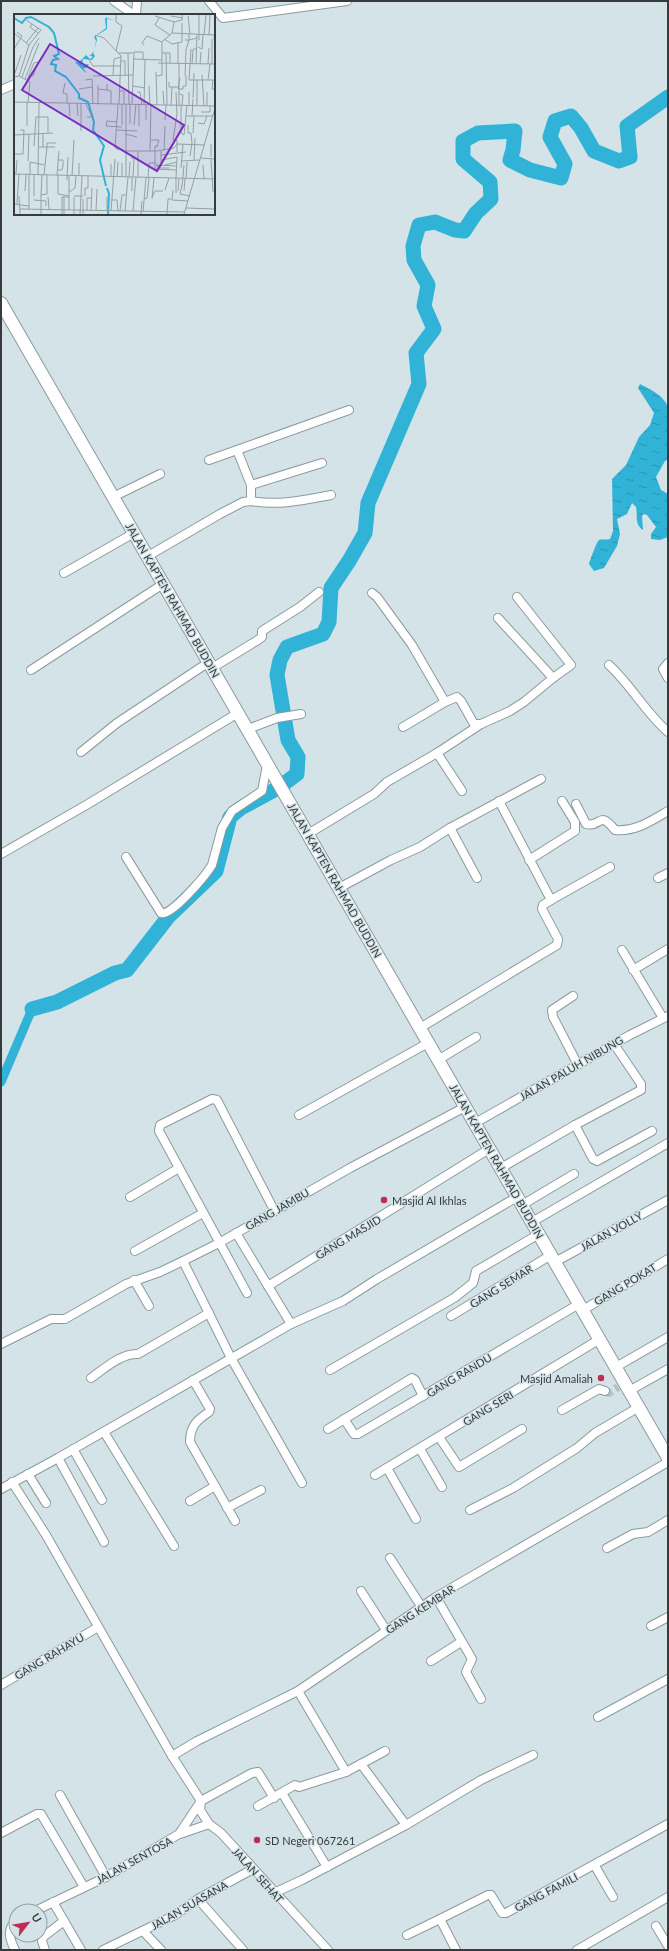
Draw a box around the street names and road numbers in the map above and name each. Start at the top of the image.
street label: JALAN KAPTEN RAHMAD BUDDIN [123,520,223,680]
street label: JALAN KAPTEN RAHMAD BUDDIN [285,800,385,960]
street label: JALAN PALUH NIBUNG [517,1033,625,1103]
street label: JALAN KAPTEN RAHMAD BUDDIN [447,1081,547,1241]
street label: GANG JAMBU [243,1185,311,1233]
street label: JALAN VOLLY [578,1209,644,1253]
street label: GANG MASJID [313,1212,383,1262]
street label: GANG POKAT [591,1260,659,1308]
street label: GANG SEMAR [467,1261,535,1310]
street label: GANG RANDU [424,1350,494,1400]
street label: GANG SERI [460,1388,516,1428]
street label: GANG KEMBAR [383,1582,457,1636]
street label: GANG RAHAYU [12,1630,86,1682]
street label: JALAN SENTOSA [94,1833,175,1886]
street label: JALAN SEHAT [230,1845,287,1906]
street label: GANG FAMILI [512,1870,580,1914]
street label: JALAN SUASANA [148,1877,230,1932]

